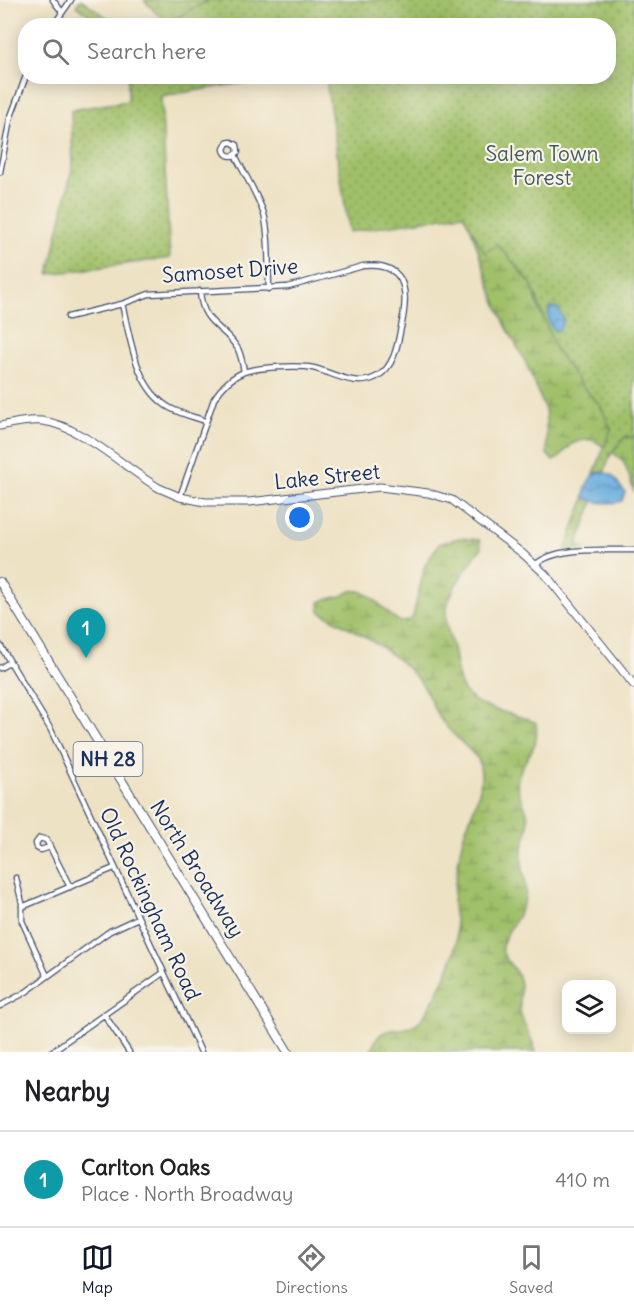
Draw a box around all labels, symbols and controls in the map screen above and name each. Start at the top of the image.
search box [18,18,616,84]
icon: search [39,35,72,68]
text: Search here [87,37,206,65]
park label: Salem Town Forest [485,140,599,191]
street label: Samoset Drive [161,252,299,289]
street label: Lake Street [273,458,381,495]
your location [285,503,314,532]
pin: 1 [66,608,106,658]
road number: NH 28 [74,742,142,776]
street label: North Broadway [144,795,251,943]
street label: Old Rockingham Road [94,803,207,1005]
map controls [562,980,616,1034]
button: layers [562,980,616,1034]
text: Nearby [24,1075,110,1108]
text: Carlton Oaks [81,1153,210,1181]
text: 1 [40,1167,47,1192]
text: 410 m [555,1167,610,1192]
text: Place · North Broadway [81,1181,293,1206]
tab: Map [81,1241,114,1297]
tab: Directions [275,1241,348,1297]
tab: Saved [509,1241,553,1297]

